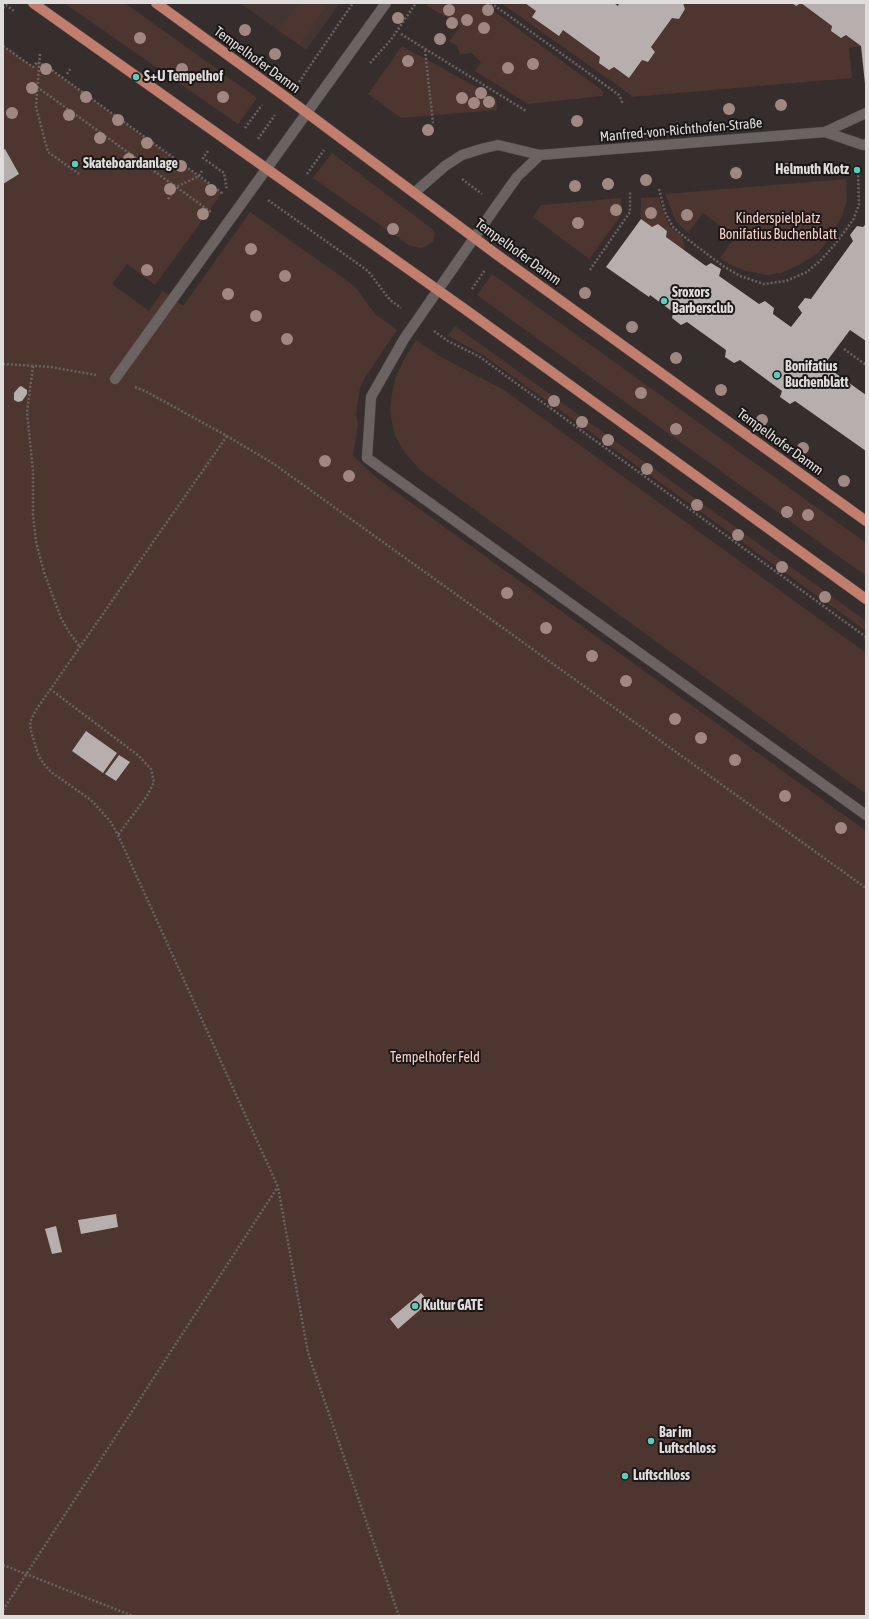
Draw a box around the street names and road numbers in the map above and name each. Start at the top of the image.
street label: Tempelhofer Damm [211,23,303,97]
street label: Manfred-von-Richthofen-Straße [599,115,763,145]
street label: Tempelhofer Damm [472,215,564,289]
street label: Tempelhofer Damm [734,405,826,479]

